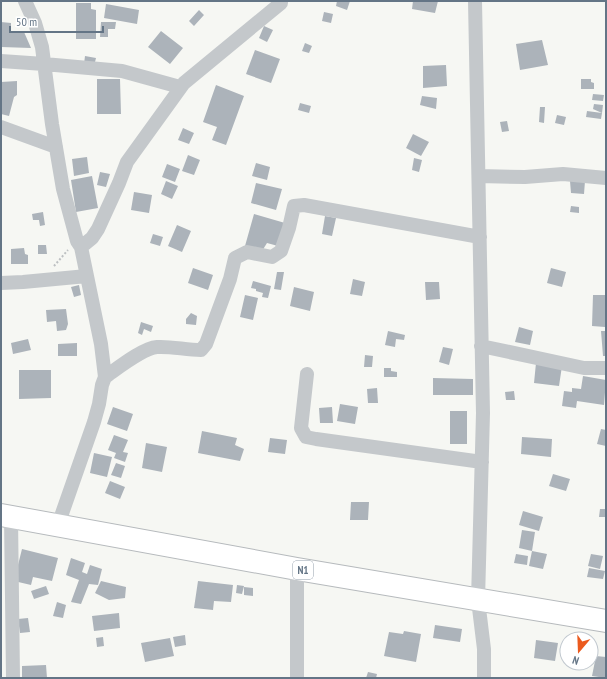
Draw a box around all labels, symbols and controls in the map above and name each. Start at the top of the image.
scale bar [10,8,103,34]
text: 50 m [16,14,37,29]
road number: N1 [293,561,313,579]
north arrow [559,631,599,671]
text: N [571,653,581,668]

